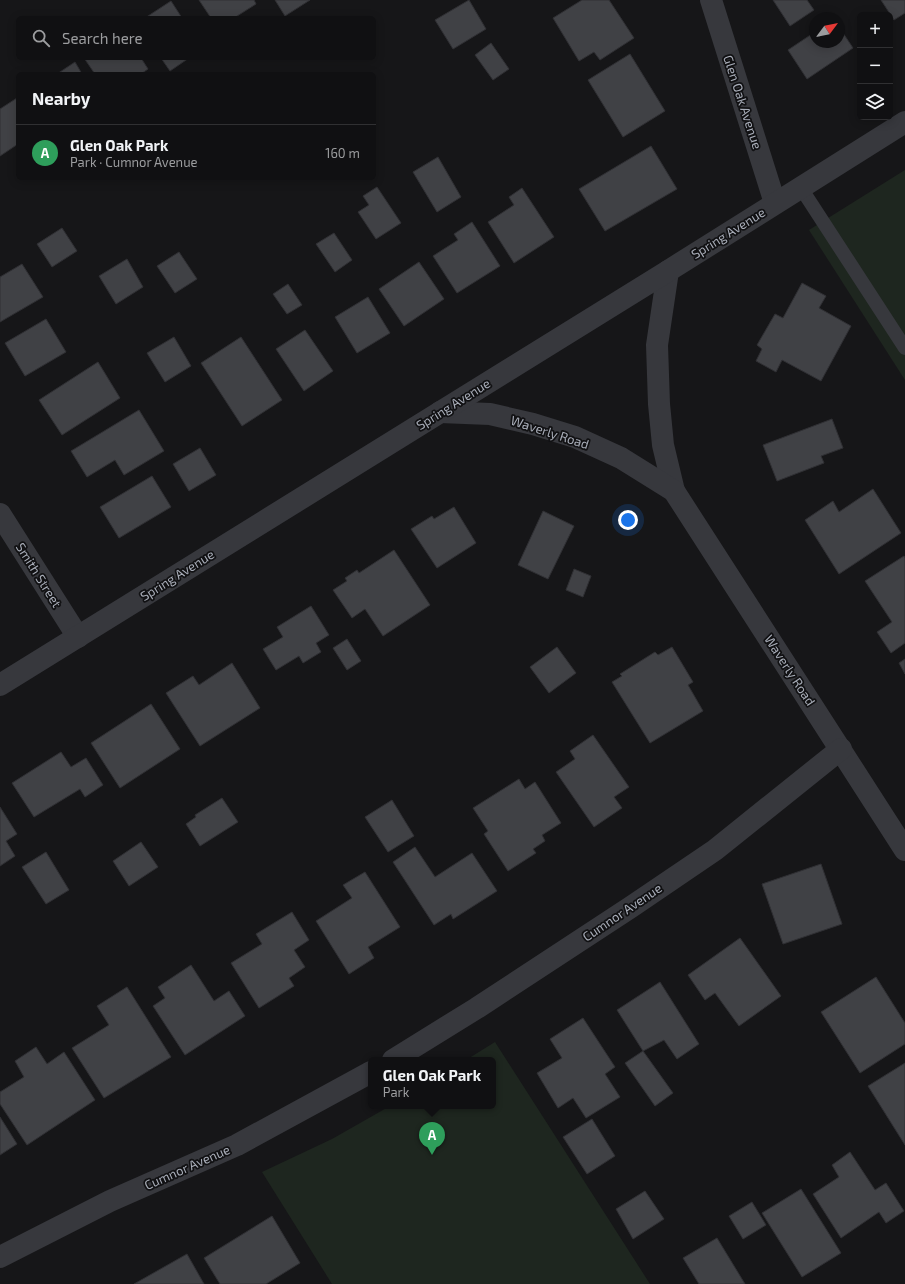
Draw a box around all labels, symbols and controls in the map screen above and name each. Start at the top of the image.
north arrow [809,12,845,48]
map controls [857,12,893,120]
button: + [857,12,893,48]
search box [16,16,376,60]
icon: search [30,27,52,49]
text: Search here [62,29,143,47]
button: − [857,48,893,84]
street label: Glen Oak Avenue [720,53,766,151]
button: layers [857,84,893,120]
text: Nearby [32,88,90,108]
text: Glen Oak Park [70,136,168,154]
text: A [41,145,49,161]
text: 160 m [325,145,360,161]
text: Park · Cumnor Avenue [70,154,198,170]
street label: Spring Avenue [688,204,768,262]
street label: Spring Avenue [413,375,493,433]
street label: Waverly Road [509,412,591,452]
your location [618,510,638,530]
street label: Smith Street [13,540,65,610]
street label: Spring Avenue [137,546,217,604]
street label: Waverly Road [761,632,819,708]
street label: Cumnor Avenue [579,880,665,944]
popup [368,1057,496,1109]
text: Glen Oak Park [383,1066,481,1084]
text: Park [383,1084,409,1100]
pin: A [419,1122,445,1155]
street label: Cumnor Avenue [142,1141,232,1193]

